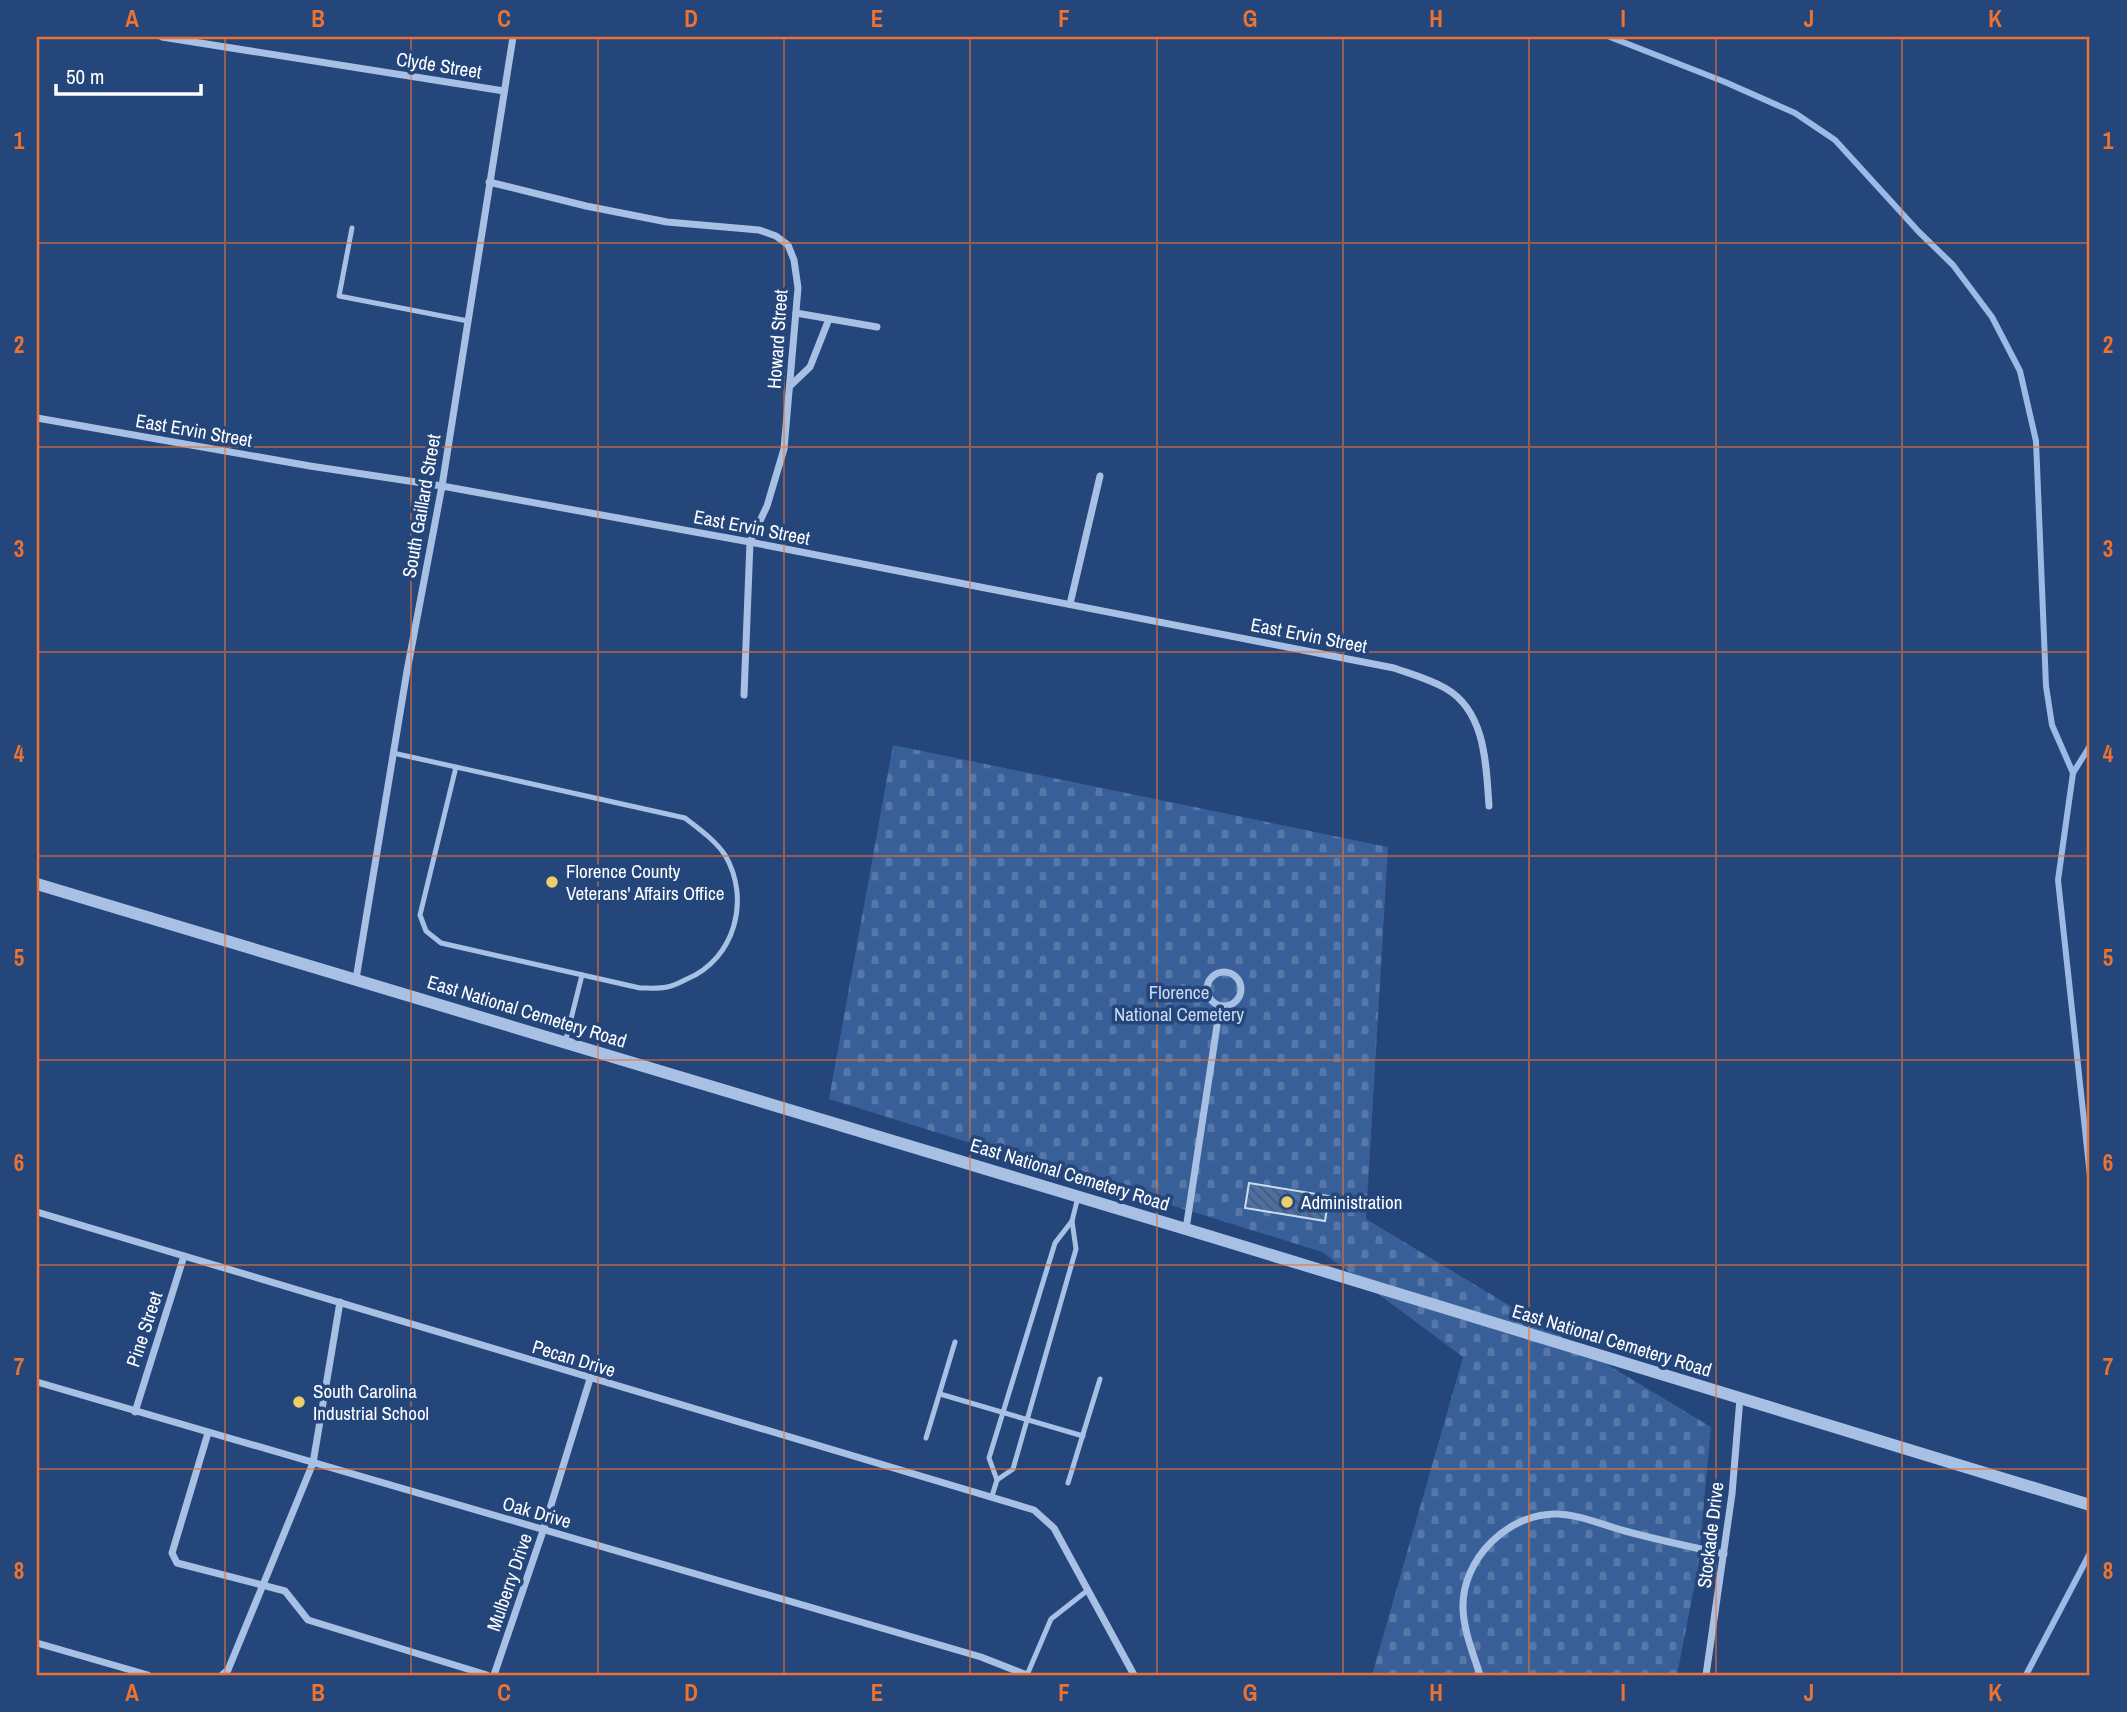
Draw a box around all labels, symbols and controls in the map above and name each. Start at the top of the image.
text: A [125,3,139,34]
text: B [311,3,325,34]
text: C [497,3,511,34]
text: D [684,3,698,34]
text: E [871,3,883,34]
text: F [1058,3,1070,34]
text: G [1243,3,1257,34]
text: H [1429,3,1443,34]
text: I [1620,3,1626,34]
text: J [1804,3,1814,34]
text: K [1988,3,2002,34]
street label: Clyde Street [395,45,484,85]
scale bar [56,52,201,96]
text: 50 m [66,62,104,91]
text: 1 [14,125,25,156]
text: 1 [2103,125,2114,156]
street label: Howard Street [761,288,793,390]
text: 2 [14,329,24,360]
text: 2 [2103,329,2113,360]
street label: East Ervin Street [134,407,255,453]
street label: South Gaillard Street [396,431,447,580]
street label: East Ervin Street [692,503,813,551]
text: 3 [14,533,24,564]
text: 3 [2103,533,2113,564]
street label: East Ervin Street [1249,611,1370,659]
text: 4 [14,738,25,769]
text: 4 [2103,738,2114,769]
place label: Florence County Veterans' Affairs Office [566,858,724,906]
marker: Florence County Veterans' Affairs Office [544,874,560,890]
text: 5 [14,942,24,973]
text: 5 [2103,942,2113,973]
street label: East National Cemetery Road [424,968,630,1054]
park label: Florence National Cemetery [1114,979,1244,1027]
street label: East National Cemetery Road [967,1131,1173,1217]
text: 6 [14,1147,24,1178]
text: 6 [2103,1147,2113,1178]
place label: Administration [1300,1189,1402,1215]
marker: Administration [1279,1194,1295,1210]
street label: Pine Street [120,1287,169,1370]
street label: East National Cemetery Road [1509,1297,1715,1383]
street label: Pecan Drive [529,1333,619,1383]
text: 7 [14,1351,24,1382]
text: 7 [2103,1351,2113,1382]
place label: South Carolina Industrial School [313,1378,429,1426]
marker: South Carolina Industrial School [291,1394,307,1410]
street label: Stockade Drive [1691,1481,1729,1589]
street label: Oak Drive [500,1490,574,1534]
street label: Mulberry Drive [480,1529,538,1635]
text: 8 [14,1555,24,1586]
text: 8 [2103,1555,2113,1586]
text: A [125,1677,139,1708]
text: B [311,1677,325,1708]
text: C [497,1677,511,1708]
text: D [684,1677,698,1708]
text: E [871,1677,883,1708]
text: F [1058,1677,1070,1708]
text: G [1243,1677,1257,1708]
text: H [1429,1677,1443,1708]
text: I [1620,1677,1626,1708]
text: J [1804,1677,1814,1708]
text: K [1988,1677,2002,1708]

